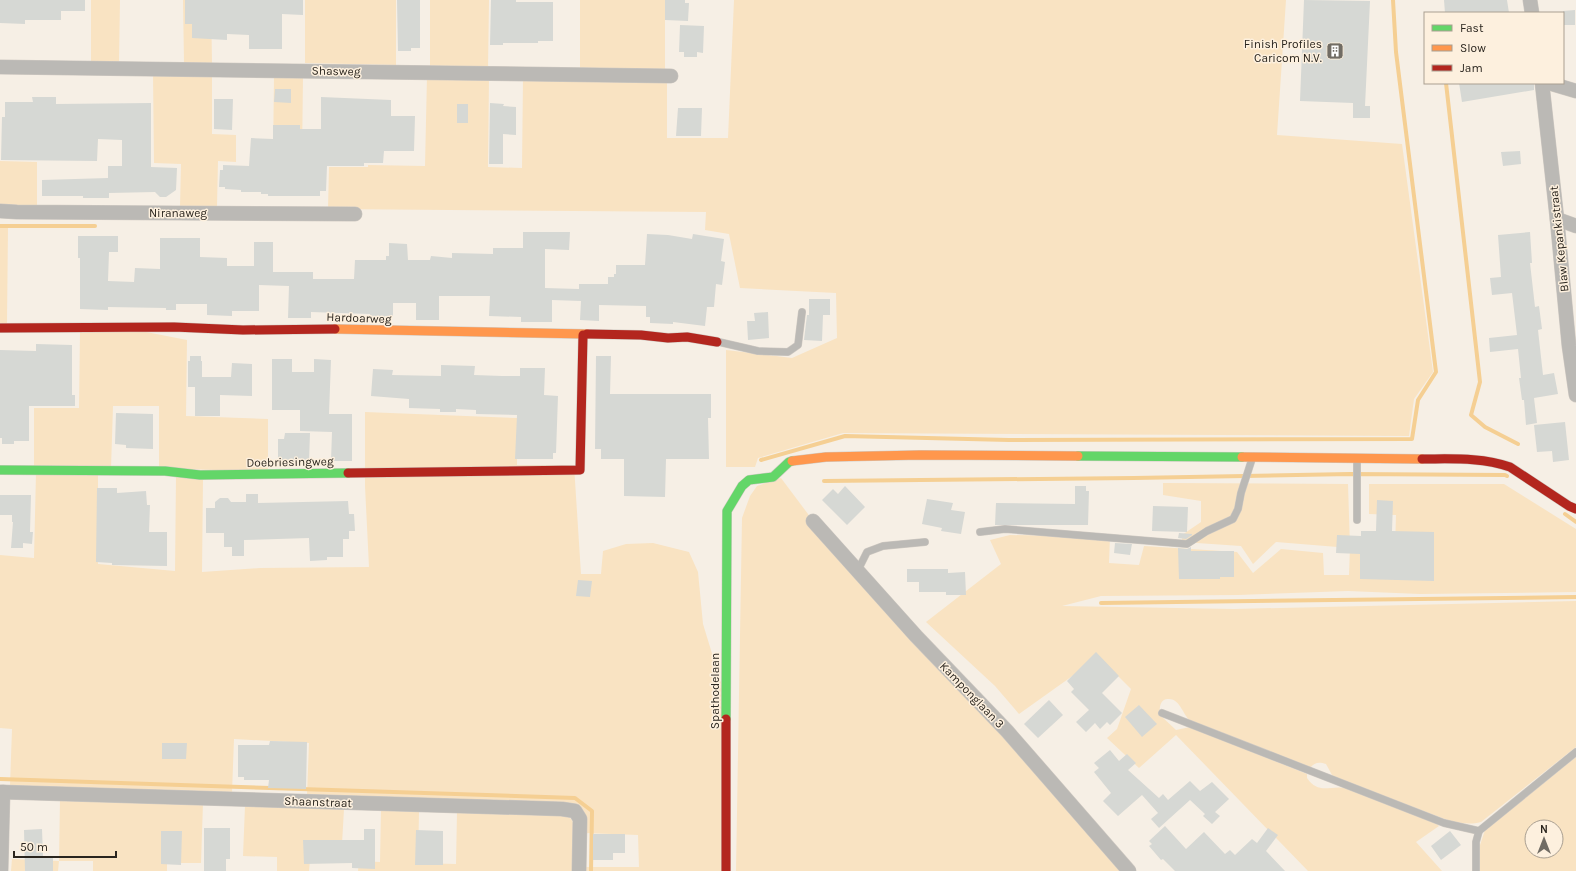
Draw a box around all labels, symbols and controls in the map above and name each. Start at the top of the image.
legend [1424,12,1564,84]
text: Fast [1460,21,1484,35]
place label: Finish Profiles Caricom N.V. [1244,37,1322,65]
building icon: Finish Profiles Caricom N.V. [1325,41,1345,61]
text: Slow [1460,41,1486,55]
text: Jam [1460,61,1483,75]
street label: Shasweg [311,64,361,78]
street label: Blaw Kepankistraat [1546,185,1572,293]
street label: Niranaweg [149,206,207,220]
street label: Hardoarweg [326,310,392,326]
street label: Doebriesingweg [246,454,334,470]
street label: Spathodelaan [708,653,722,729]
street label: Kamponglaan 3 [937,659,1007,731]
street label: Shaanstraat [284,794,353,810]
north arrow [1524,819,1564,859]
text: N [1540,823,1548,836]
scale bar [14,833,116,859]
text: 50 m [20,840,48,854]

